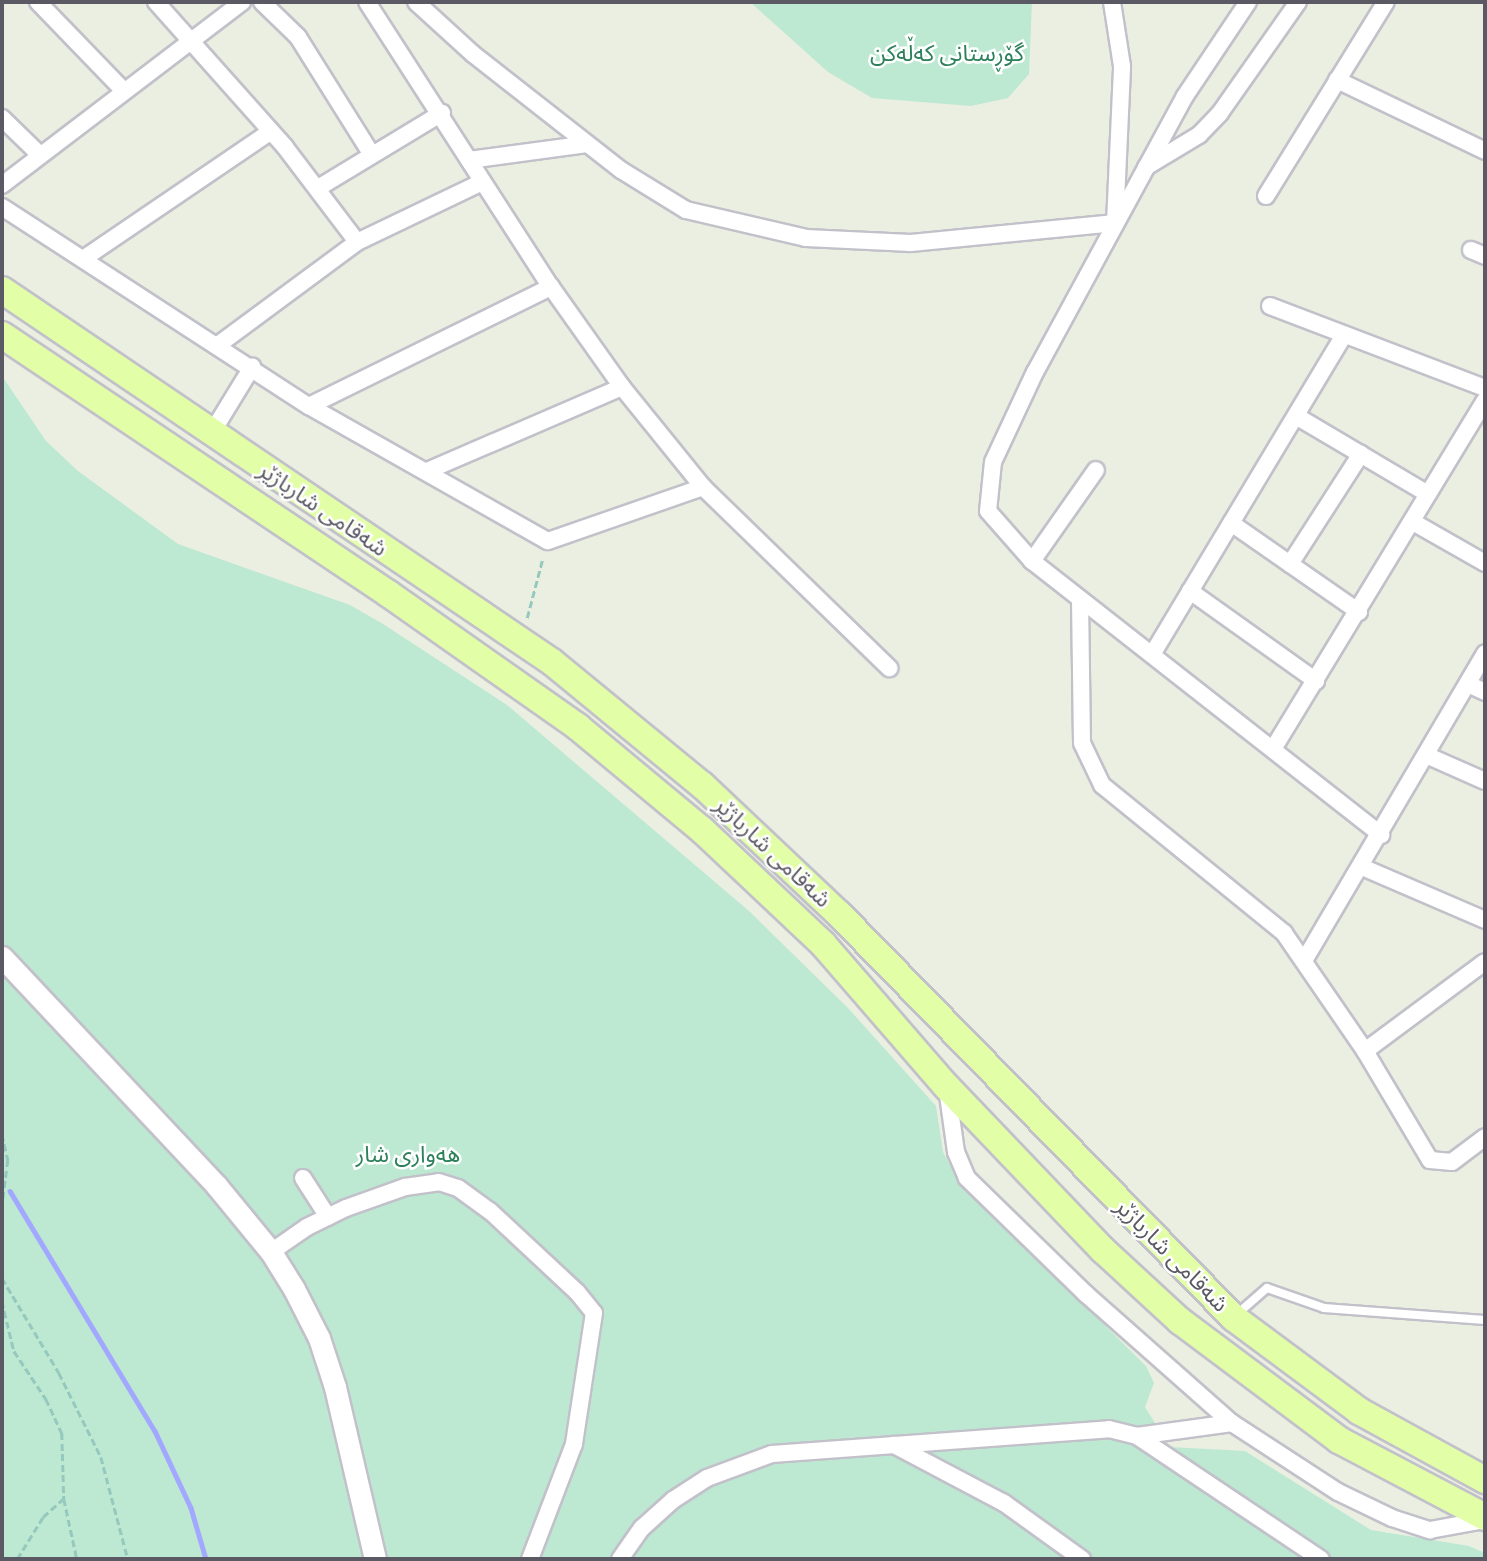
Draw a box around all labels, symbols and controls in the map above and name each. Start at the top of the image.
park label: گۆڕستانی کەڵەکن [870,39,1024,67]
street label: شەقامی شارباژێر [253,456,393,562]
street label: شەقامی شارباژێر [709,791,837,913]
park label: هەواری شار [356,1140,460,1168]
street label: شەقامی شارباژێر [1109,1192,1235,1318]

